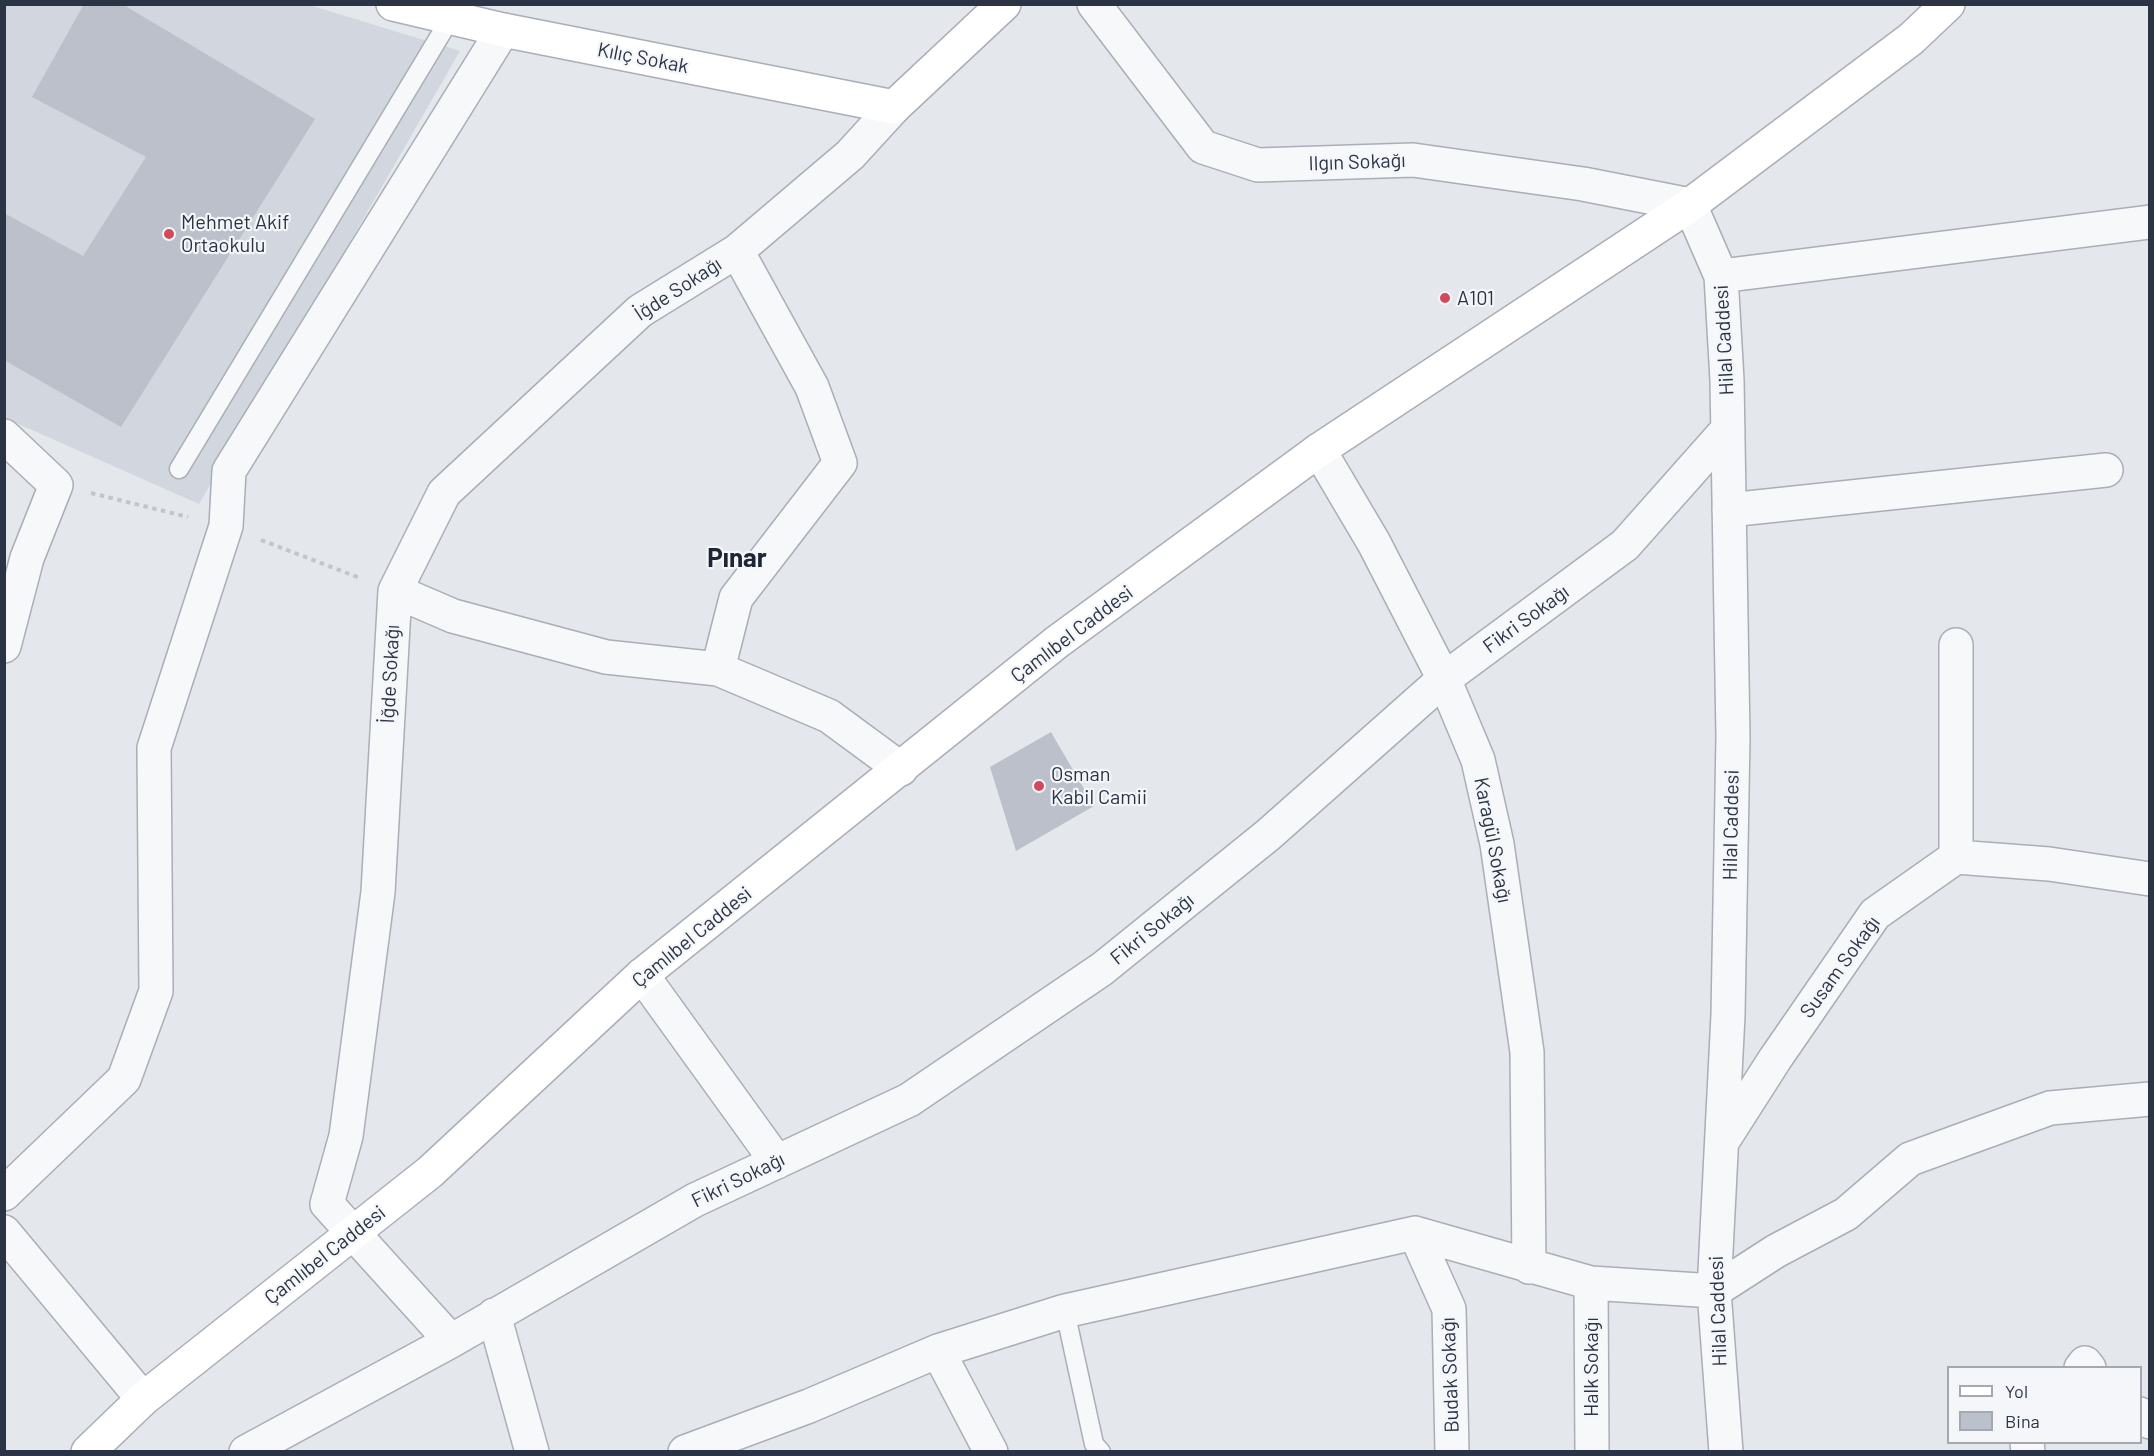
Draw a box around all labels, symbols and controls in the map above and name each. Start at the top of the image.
street label: Kılıç Sokak [595,37,691,79]
street label: Ilgın Sokağı [1308,148,1406,176]
place label: Mehmet Akif Ortaokulu [181,210,289,257]
marker: Mehmet Akif Ortaokulu [162,227,176,241]
street label: İğde Sokağı [630,252,726,326]
street label: Hilal Caddesi [1709,284,1739,396]
place label: A101 [1457,286,1494,310]
marker: A101 [1438,291,1452,305]
district label: Pınar [707,542,767,574]
street label: Çamlıbel Caddesi [1006,580,1138,688]
street label: Fikri Sokağı [1478,580,1574,658]
street label: İğde Sokağı [375,624,405,724]
place label: Osman Kabil Camii [1051,762,1147,809]
street label: Hilal Caddesi [1718,769,1744,881]
street label: Karagül Sokağı [1469,775,1517,905]
marker: Osman Kabil Camii [1032,779,1046,793]
street label: Çamlıbel Caddesi [627,881,757,993]
street label: Fikri Sokağı [1105,888,1199,970]
street label: Susam Sokağı [1795,911,1885,1023]
street label: Fikri Sokağı [688,1147,788,1213]
street label: Çamlıbel Caddesi [260,1200,390,1310]
street label: Hilal Caddesi [1704,1255,1732,1367]
street label: Budak Sokağı [1436,1317,1464,1433]
street label: Halk Sokağı [1579,1317,1603,1417]
legend [1947,1366,2142,1444]
text: Yol [2005,1380,2028,1402]
text: Bina [2005,1410,2040,1432]

